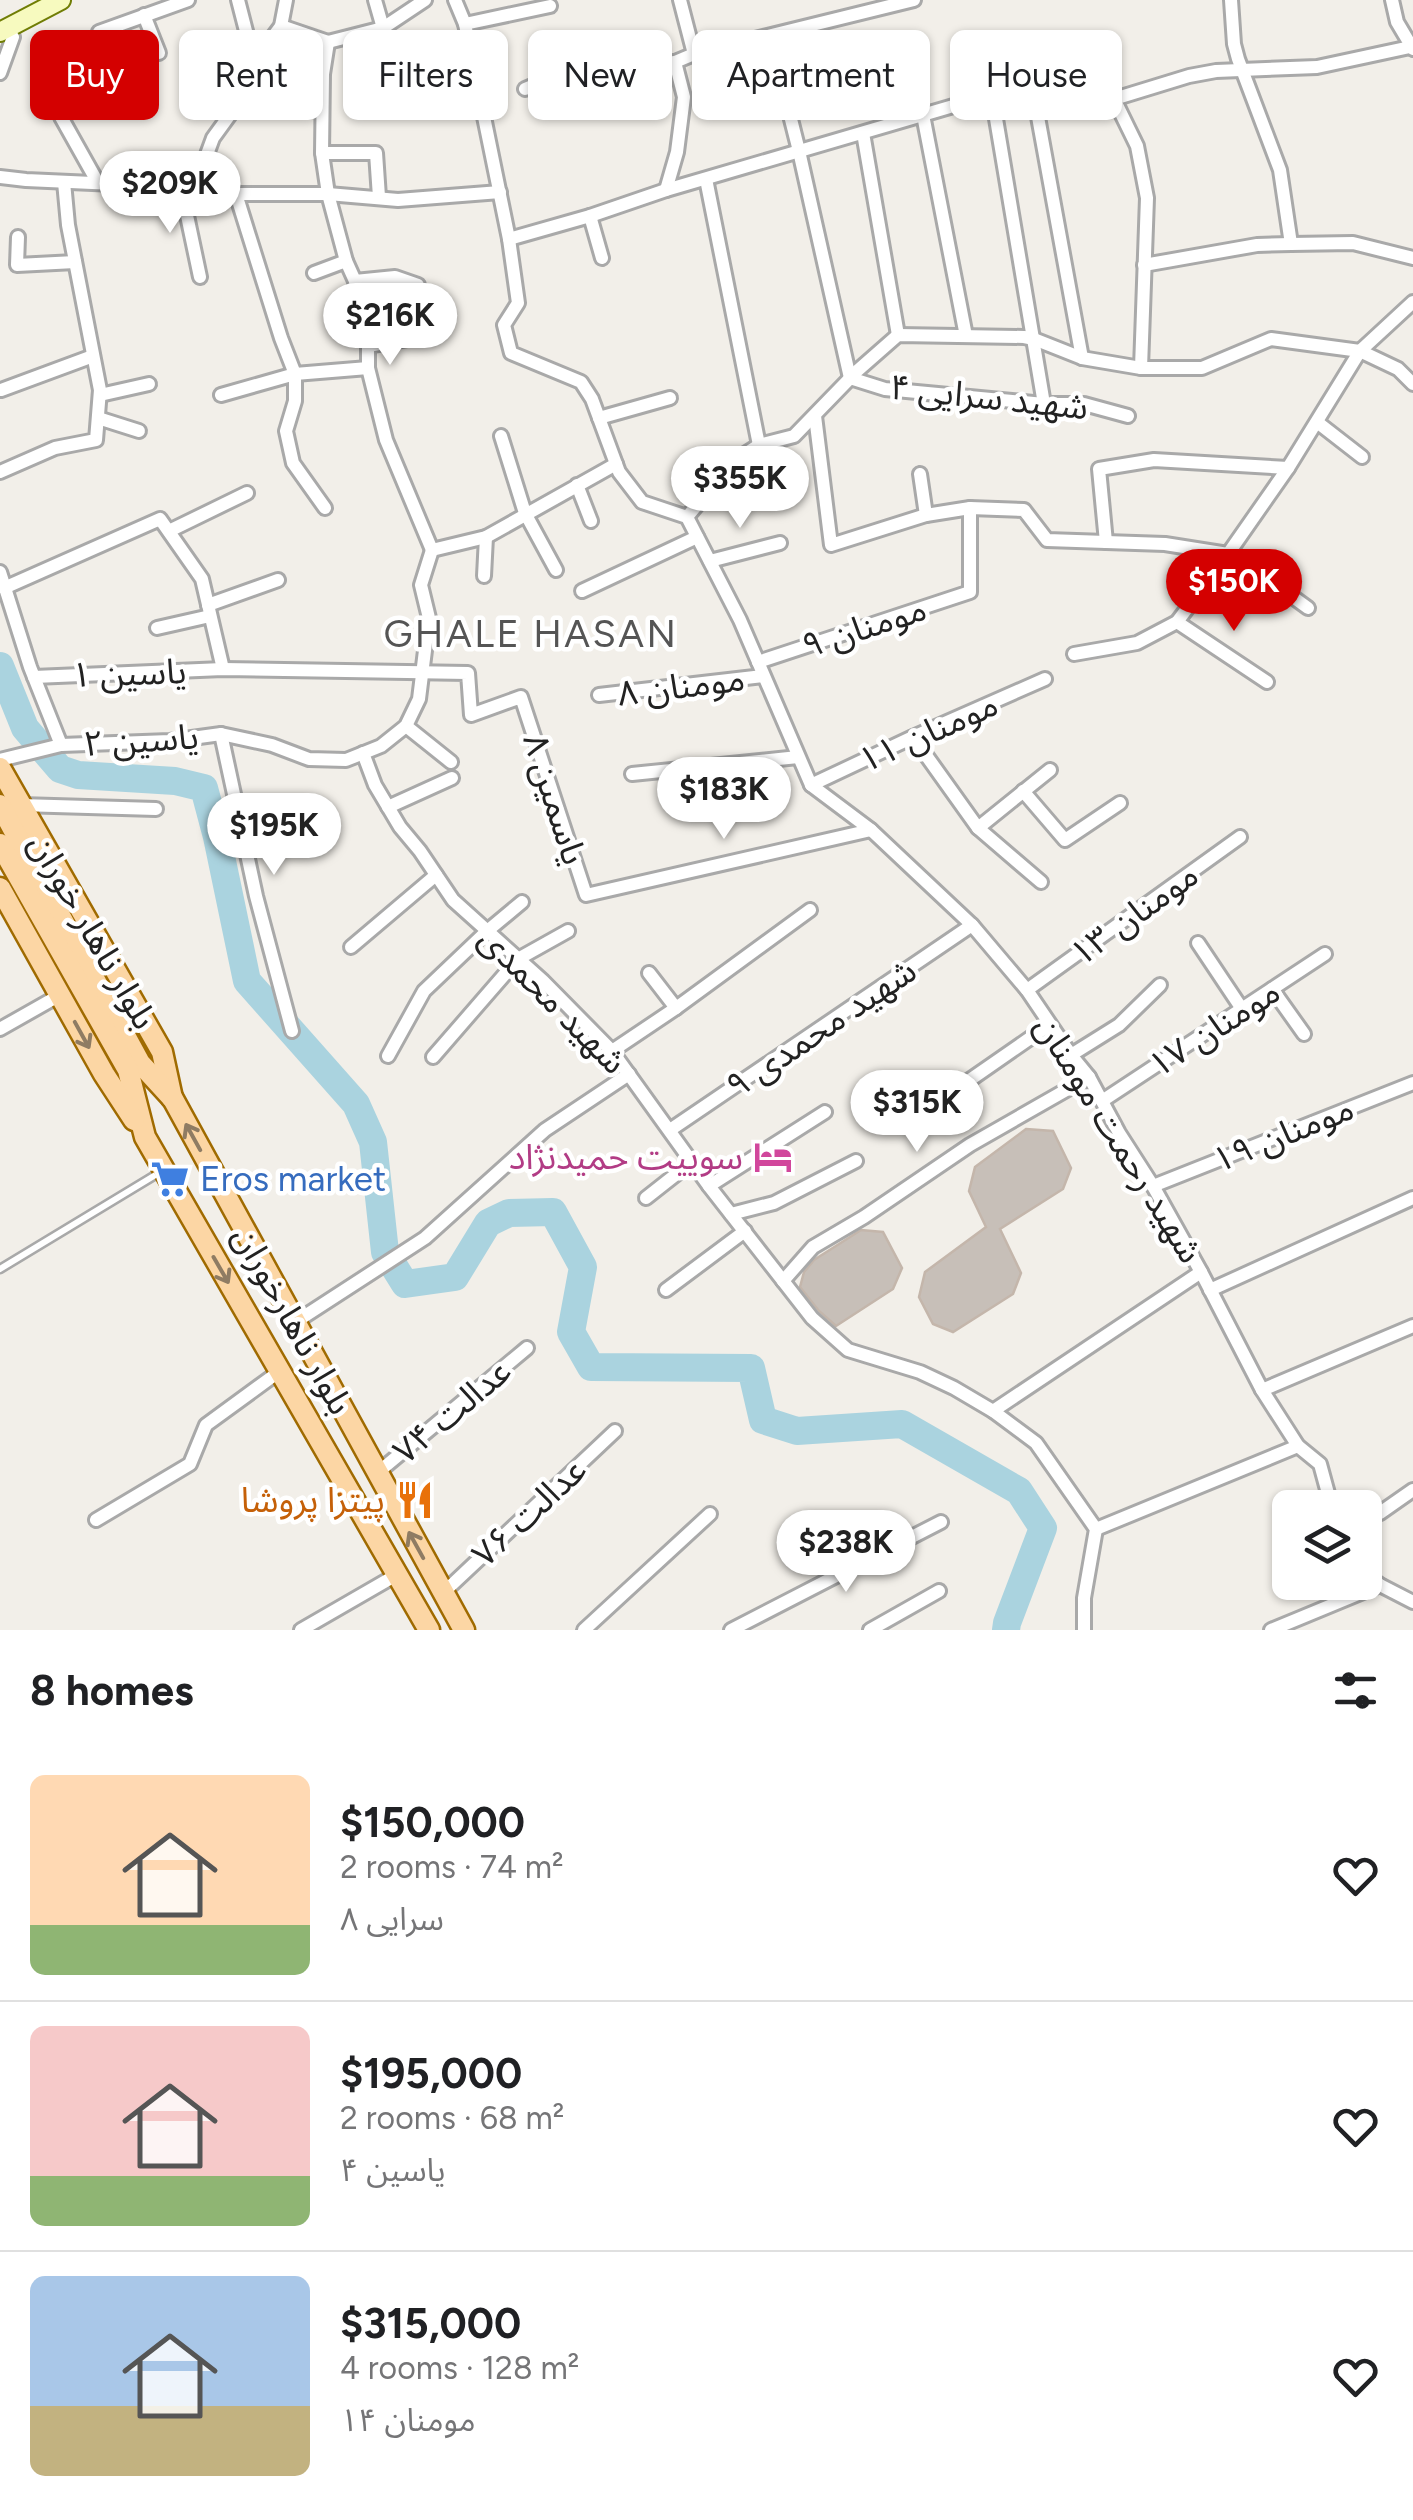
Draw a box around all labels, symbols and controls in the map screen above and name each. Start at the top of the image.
chip: Buy [30,30,159,120]
chip: Rent [179,30,323,120]
chip: Filters [343,30,508,120]
chip: New [528,30,672,120]
chip: Apartment [692,30,930,120]
chip: House [950,30,1122,120]
pin: $209K [100,151,240,236]
text: $209K [122,164,218,202]
pin: $216K [320,283,460,368]
text: $216K [345,296,435,334]
street label: شهید سرایی ۴ [888,366,1090,428]
pin: $355K [670,446,810,531]
text: $355K [693,459,787,497]
pin: $150K [1164,549,1304,634]
text: $150K [1188,562,1280,600]
street label: مومنان ۹ [797,587,931,667]
district label: GHALE HASAN [383,611,679,657]
street label: یاسین ۱ [71,650,187,696]
street label: مومنان ۸ [615,657,747,715]
street label: مومنان ۱۱ [852,683,1004,781]
street label: یاسین ۲ [82,715,200,765]
street label: یاسمین ۸ [514,728,596,870]
pin: $183K [654,757,794,842]
text: $183K [679,770,769,808]
pin: $195K [204,793,344,878]
text: $195K [229,806,319,844]
street label: بلوار ناهار خوران [20,826,166,1036]
street label: مومنان ۱۳ [1062,853,1206,975]
street label: شهید محمدی [470,917,636,1083]
street label: ۹ شهید محمدی [718,949,924,1107]
street label: مومنان ۱۷ [1140,970,1288,1086]
street label: شهید رحمت مومنان [1026,1007,1212,1271]
one-way arrow [72,1019,92,1049]
pin: $315K [847,1070,987,1155]
text: $315K [873,1083,961,1121]
street label: مومنان ۱۹ [1206,1087,1360,1181]
one-way arrow [183,1123,203,1152]
place label: سوییت حمیدنژاد [509,1136,743,1178]
hotel icon: سوییت حمیدنژاد [752,1136,794,1178]
supermarket icon: Eros market [149,1158,191,1200]
place label: Eros market [200,1158,386,1200]
street label: بلوار ناهارخوران [224,1218,362,1422]
one-way arrow [211,1255,231,1284]
street label: عدالت ۷۴ [385,1350,519,1472]
street label: عدالت ۷۶ [463,1449,595,1575]
place label: پیتزا پروشا [241,1479,385,1522]
restaurant icon: پیتزا پروشا [394,1479,436,1521]
map controls [1272,1490,1382,1600]
button: layers [1272,1490,1382,1600]
pin: $238K [776,1510,916,1595]
text: $238K [799,1523,893,1561]
one-way arrow [406,1531,426,1560]
icon: filters [1328,1663,1383,1718]
text: 8 homes [30,1665,194,1716]
text: $150,000 [340,1797,525,1848]
icon: home [110,1815,230,1935]
text: 2 rooms · 74 m² [340,1848,564,1886]
icon: heart [1328,1848,1383,1903]
text: سرایی ۸ [340,1900,444,1938]
text: $195,000 [340,2048,522,2099]
icon: home [110,2066,230,2186]
text: 2 rooms · 68 m² [340,2099,564,2137]
icon: heart [1328,2099,1383,2154]
text: یاسین ۴ [340,2151,445,2189]
text: $315,000 [340,2298,521,2349]
icon: home [110,2316,230,2436]
text: 4 rooms · 128 m² [340,2349,579,2387]
icon: heart [1328,2349,1383,2404]
text: مومنان ۱۴ [340,2401,475,2439]

